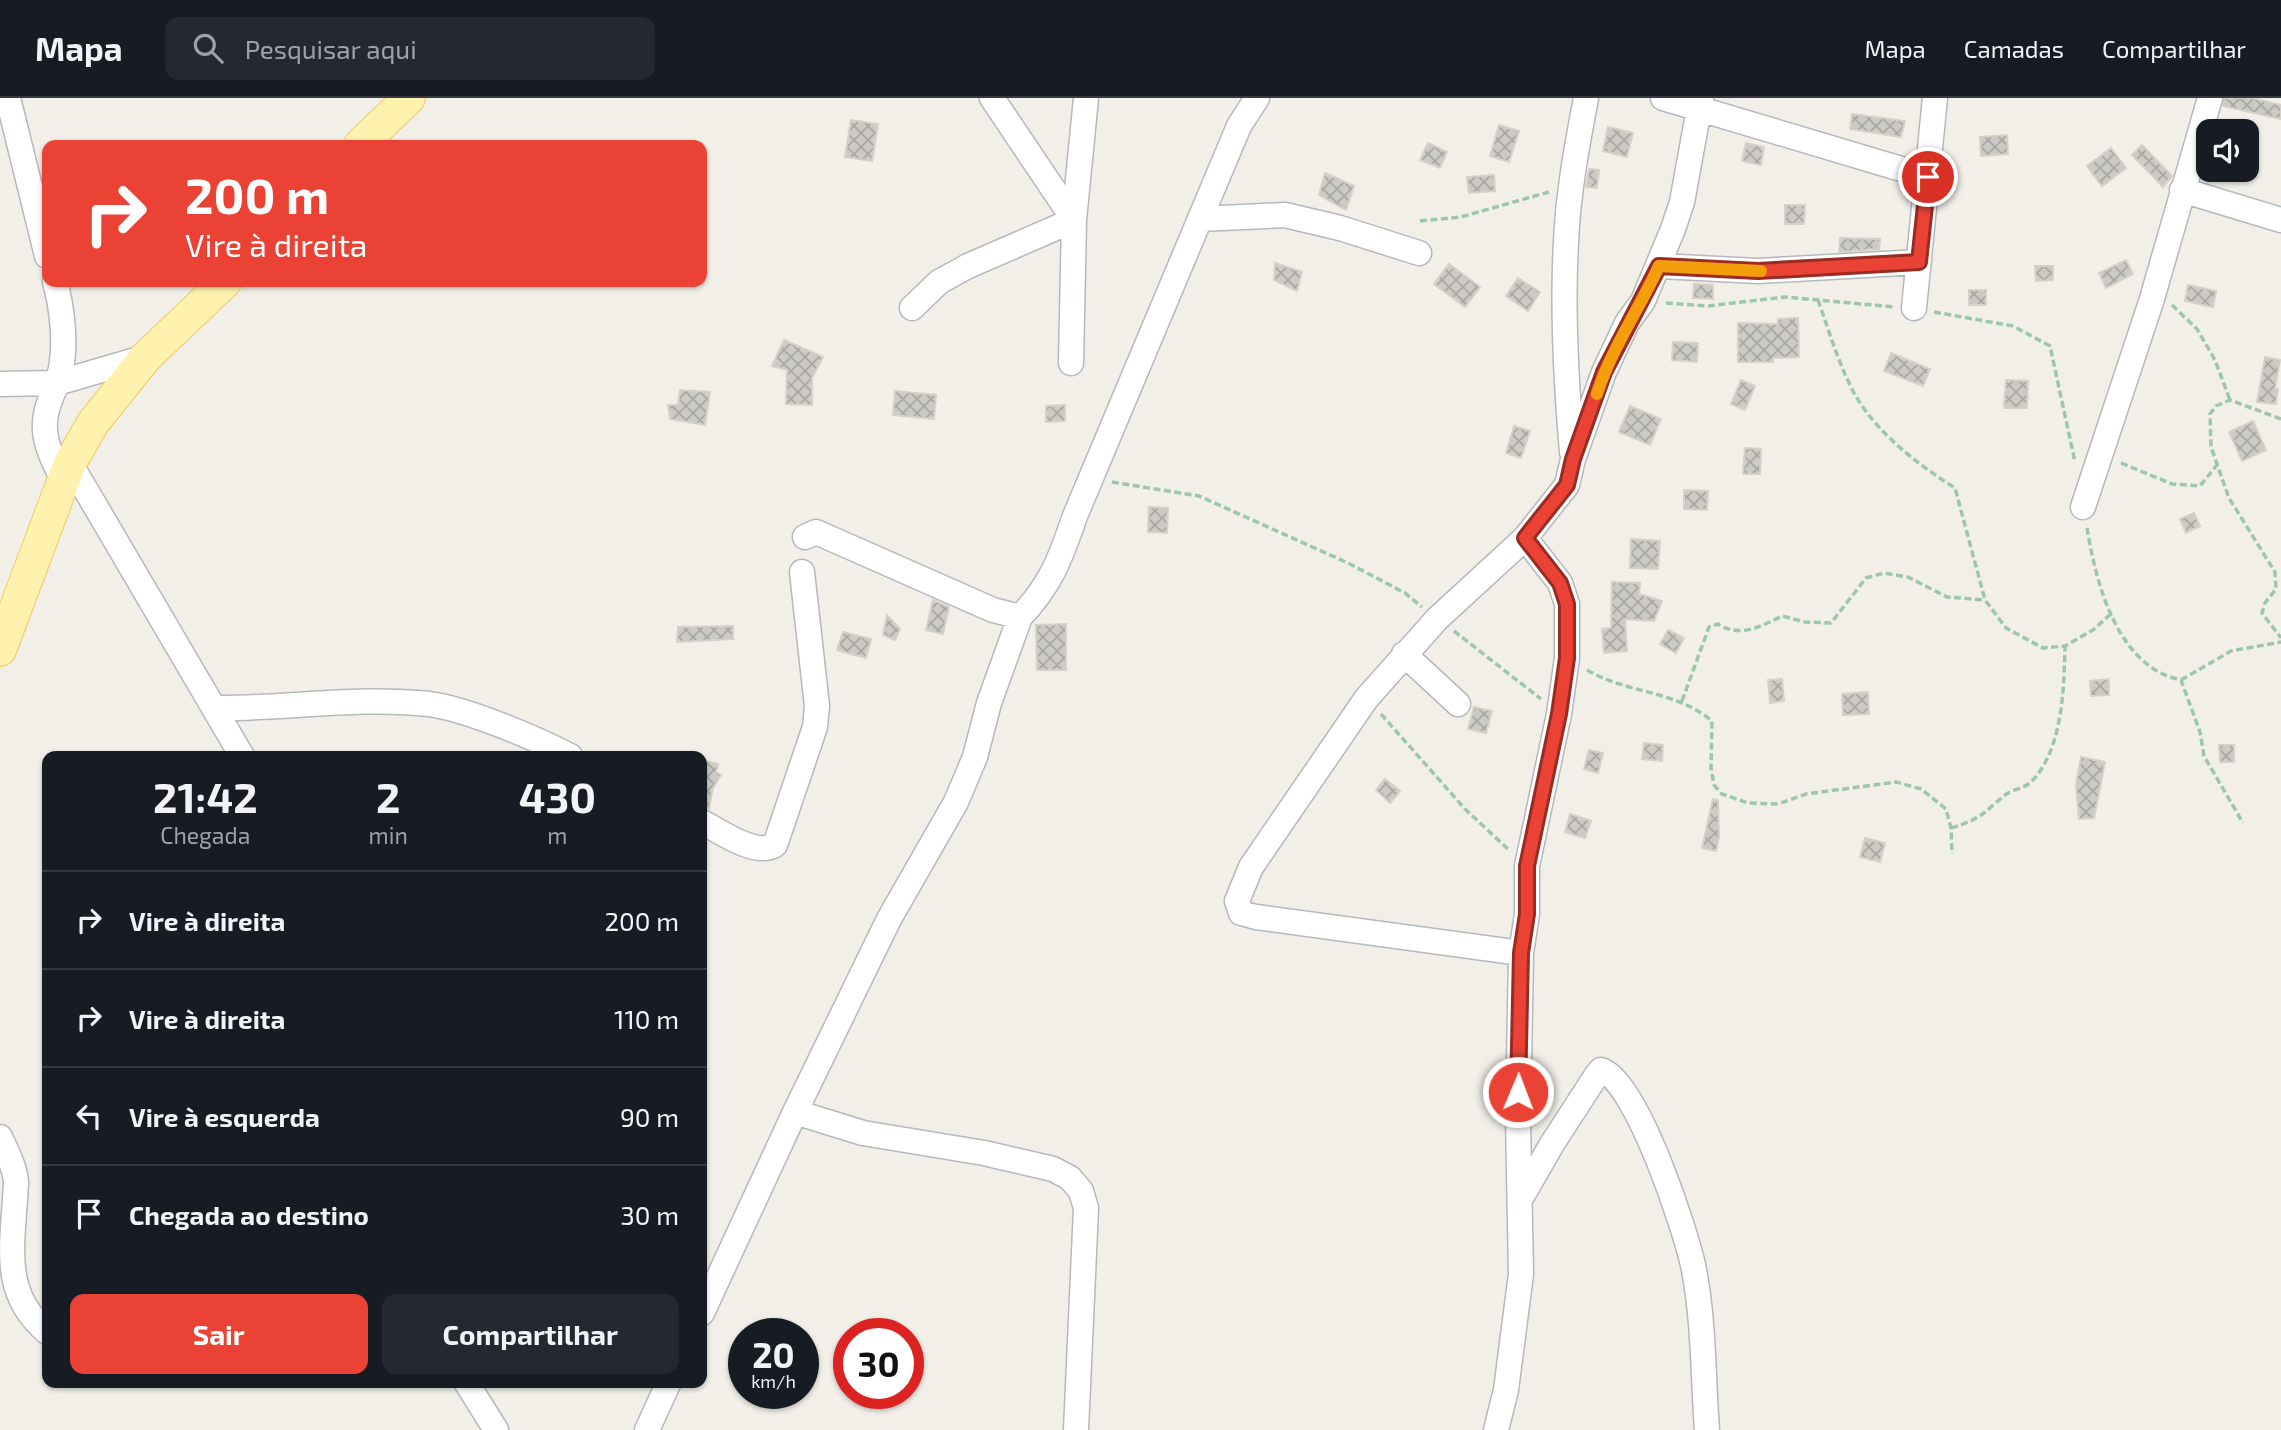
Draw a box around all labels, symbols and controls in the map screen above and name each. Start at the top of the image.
search box [165,17,655,80]
text: Mapa [35,28,123,68]
icon: search [189,29,227,67]
text: Pesquisar aqui [245,33,417,64]
text: Mapa [1864,34,1926,63]
text: Camadas [1964,34,2064,63]
text: Compartilhar [2102,34,2246,63]
map controls [2196,119,2259,182]
button: sound [2196,119,2259,182]
pin [1898,147,1958,207]
icon: arrive [1909,158,1947,196]
text: 200 m [185,165,329,224]
icon: right [70,168,161,259]
text: Vire à direita [185,225,367,263]
text: 21:42 [153,771,258,821]
text: 2 [376,771,400,821]
text: 430 [519,771,596,821]
text: Chegada [160,821,250,849]
text: min [369,821,408,849]
text: m [547,821,567,849]
icon: right [70,901,108,939]
text: Vire à direita [129,905,285,936]
text: 200 m [604,905,679,936]
icon: right [70,999,108,1037]
text: Vire à direita [129,1003,285,1034]
text: 110 m [614,1003,679,1034]
position arrow [1481,1055,1555,1129]
icon: left [70,1097,108,1135]
text: Vire à esquerda [129,1101,320,1132]
text: 90 m [620,1101,679,1132]
icon: arrive [70,1195,108,1233]
text: Chegada ao destino [129,1199,369,1230]
text: 30 m [620,1199,679,1230]
button: Sair [70,1294,368,1374]
button: Compartilhar [382,1294,679,1374]
speed limit sign: 30 [833,1318,924,1409]
text: 20 [752,1333,795,1375]
text: km/h [751,1370,796,1392]

